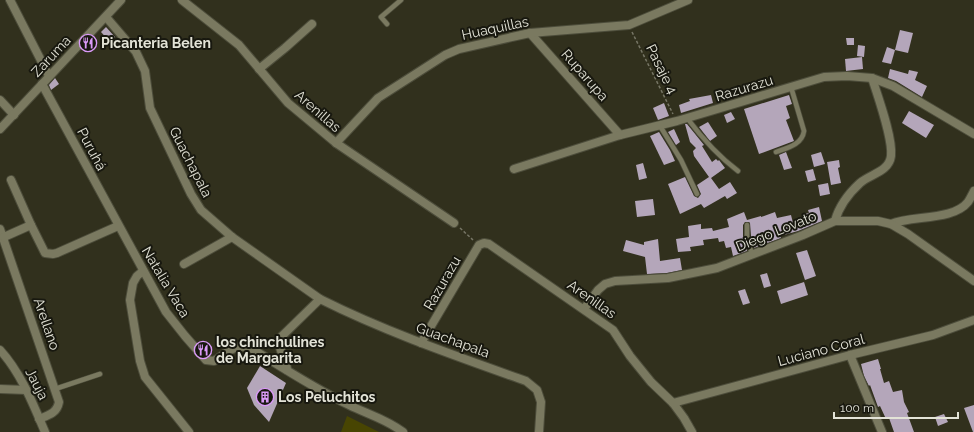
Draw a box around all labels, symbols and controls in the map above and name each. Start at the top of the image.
street label: Huaquillas [460,13,530,43]
street label: Zaruma [28,32,74,80]
restaurant icon: Picanteria Belen [78,33,98,53]
place label: Picanteria Belen [101,35,211,51]
street label: Pasaje 4 [643,42,681,97]
street label: Ruparupa [558,46,612,104]
street label: Razurazu [713,72,775,104]
street label: Arenillas [292,87,344,135]
street label: Guachapala [166,124,216,200]
street label: Puruhá [74,125,110,173]
street label: Diego Lovato [733,208,819,254]
street label: Natalia Vaca [139,244,193,320]
street label: Razurazu [420,253,464,313]
street label: Arenillas [565,277,620,322]
street label: Arellano [31,296,63,352]
street label: Guachapala [414,319,492,361]
street label: Luciano Coral [776,331,866,369]
place label: los chinchulines de Margarita [216,334,324,366]
restaurant icon: los chinchulines de Margarita [193,340,213,360]
street label: Jauja [22,366,52,402]
building icon: Los Peluchitos [255,387,275,407]
place label: Los Peluchitos [278,389,376,405]
scale bar [834,394,958,420]
text: 100 m [840,401,874,415]

